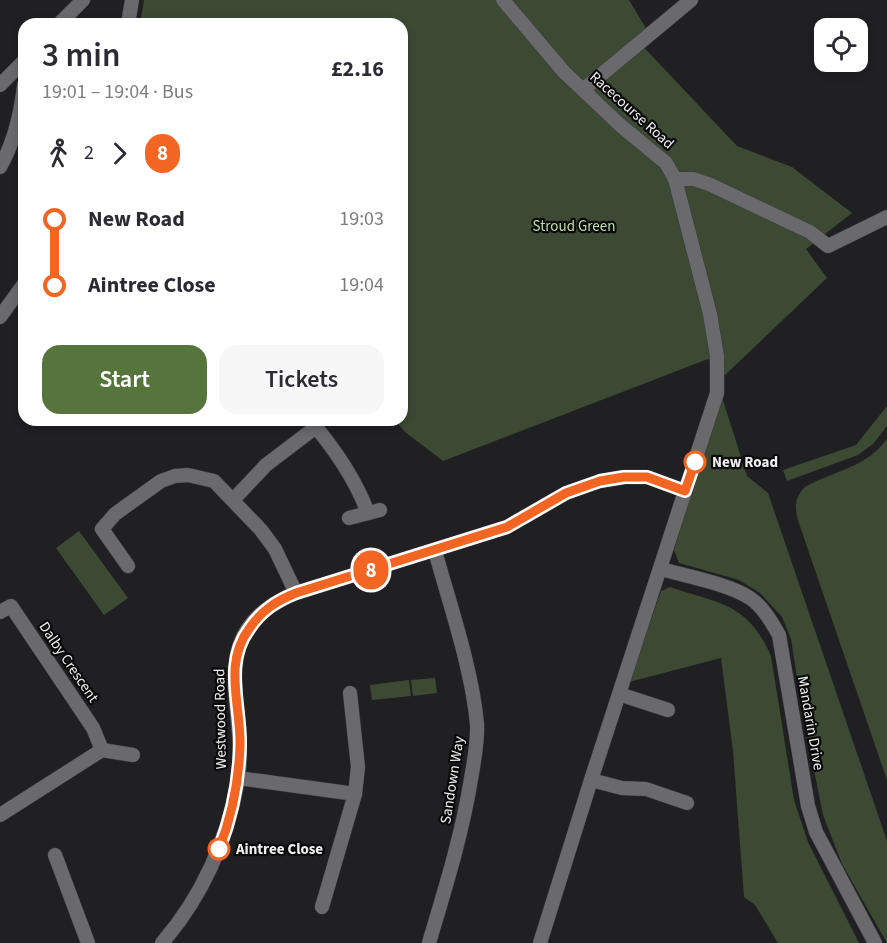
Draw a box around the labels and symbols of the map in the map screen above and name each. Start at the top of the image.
street label: Racecourse Road [585,67,678,154]
park label: Stroud Green [533,216,615,237]
marker: New Road [684,451,706,473]
place label: New Road [712,452,778,473]
line badge: 8 [352,550,391,590]
street label: Dalby Crescent [34,618,103,707]
street label: Westwood Road [209,668,232,770]
street label: Mandarin Drive [792,674,829,772]
street label: Sandown Way [435,735,470,825]
marker: Aintree Close [208,838,230,860]
place label: Aintree Close [235,839,323,860]

